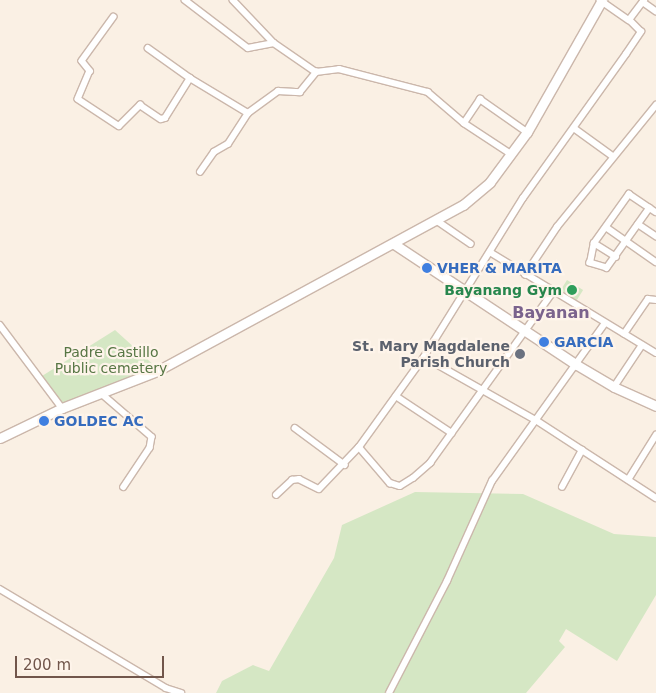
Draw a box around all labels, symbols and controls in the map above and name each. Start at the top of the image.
place label: VHER & MARITA [437,260,562,276]
marker: VHER & MARITA [421,262,433,274]
place label: Bayanang Gym [444,282,562,298]
marker: Bayanang Gym [566,284,578,296]
district label: Bayanan [512,303,590,323]
place label: GARCIA [554,334,613,350]
marker: GARCIA [538,336,550,348]
place label: St. Mary Magdalene Parish Church [352,338,510,371]
park label: Padre Castillo Public cemetery [55,344,167,377]
marker: St. Mary Magdalene Parish Church [514,348,526,360]
place label: GOLDEC AC [54,413,144,429]
marker: GOLDEC AC [38,415,50,427]
scale bar [18,646,166,678]
text: 200 m [23,656,71,674]

